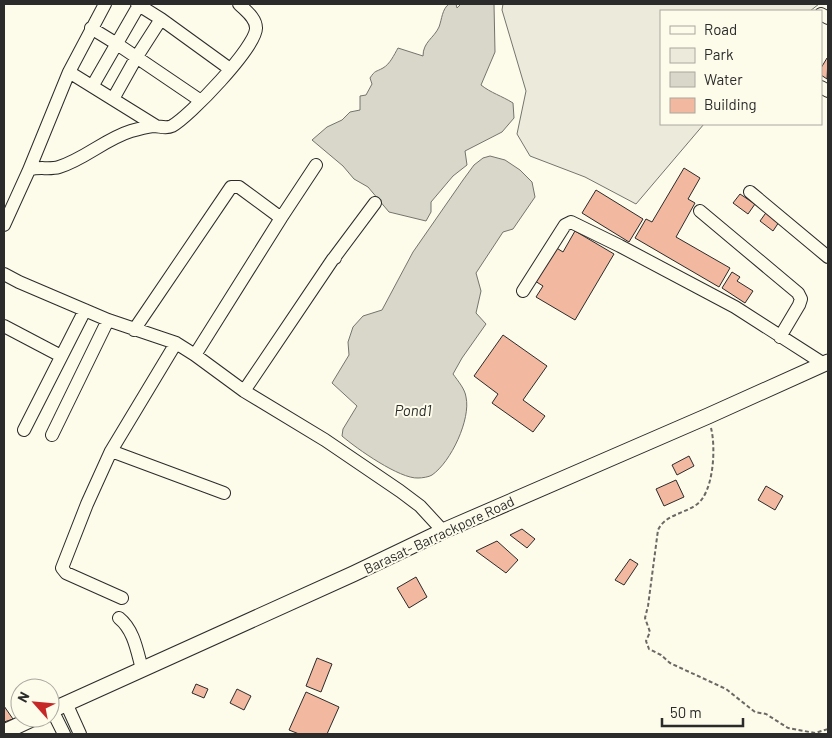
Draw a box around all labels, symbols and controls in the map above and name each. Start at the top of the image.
legend [660,10,822,125]
text: Road [704,20,737,38]
text: Park [704,45,734,63]
text: Water [704,70,743,88]
text: Building [704,95,757,113]
water label: Pond1 [394,401,432,419]
street label: Barasat- Barrackpore Road [361,492,517,577]
north arrow [10,678,60,728]
text: N [13,689,33,705]
scale bar [662,696,743,728]
text: 50 m [670,703,702,721]

